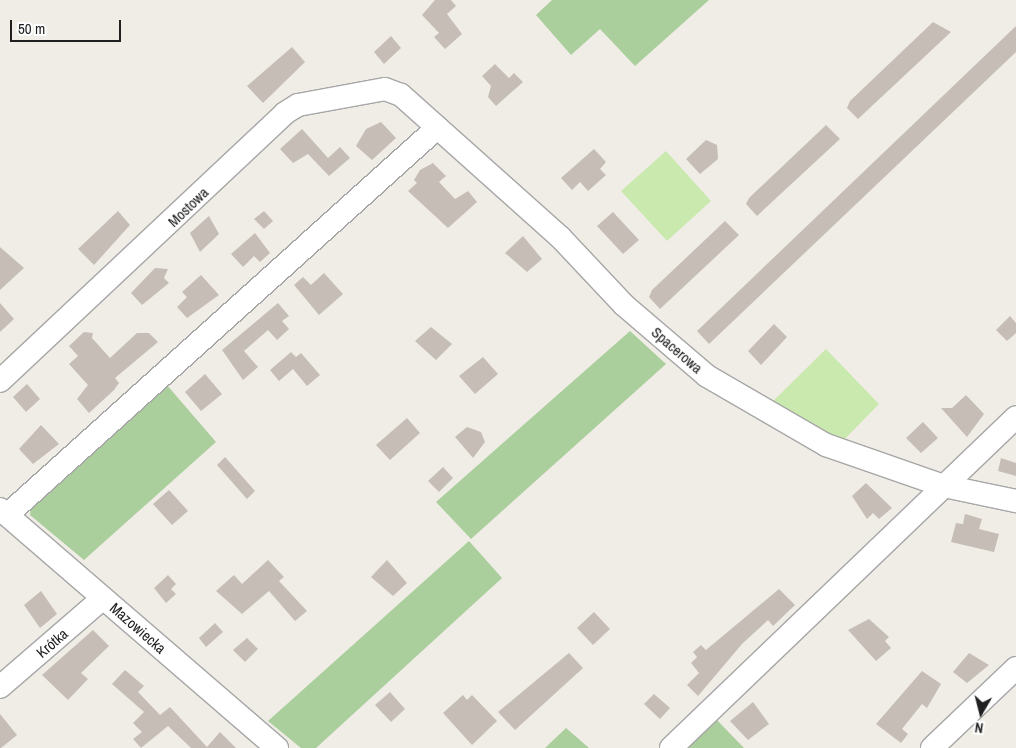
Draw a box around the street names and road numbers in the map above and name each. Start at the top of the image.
street label: Mostowa [164,183,212,231]
street label: Spacerowa [648,323,706,377]
street label: Mazowiecka [106,599,170,657]
street label: Krótka [33,625,71,661]

